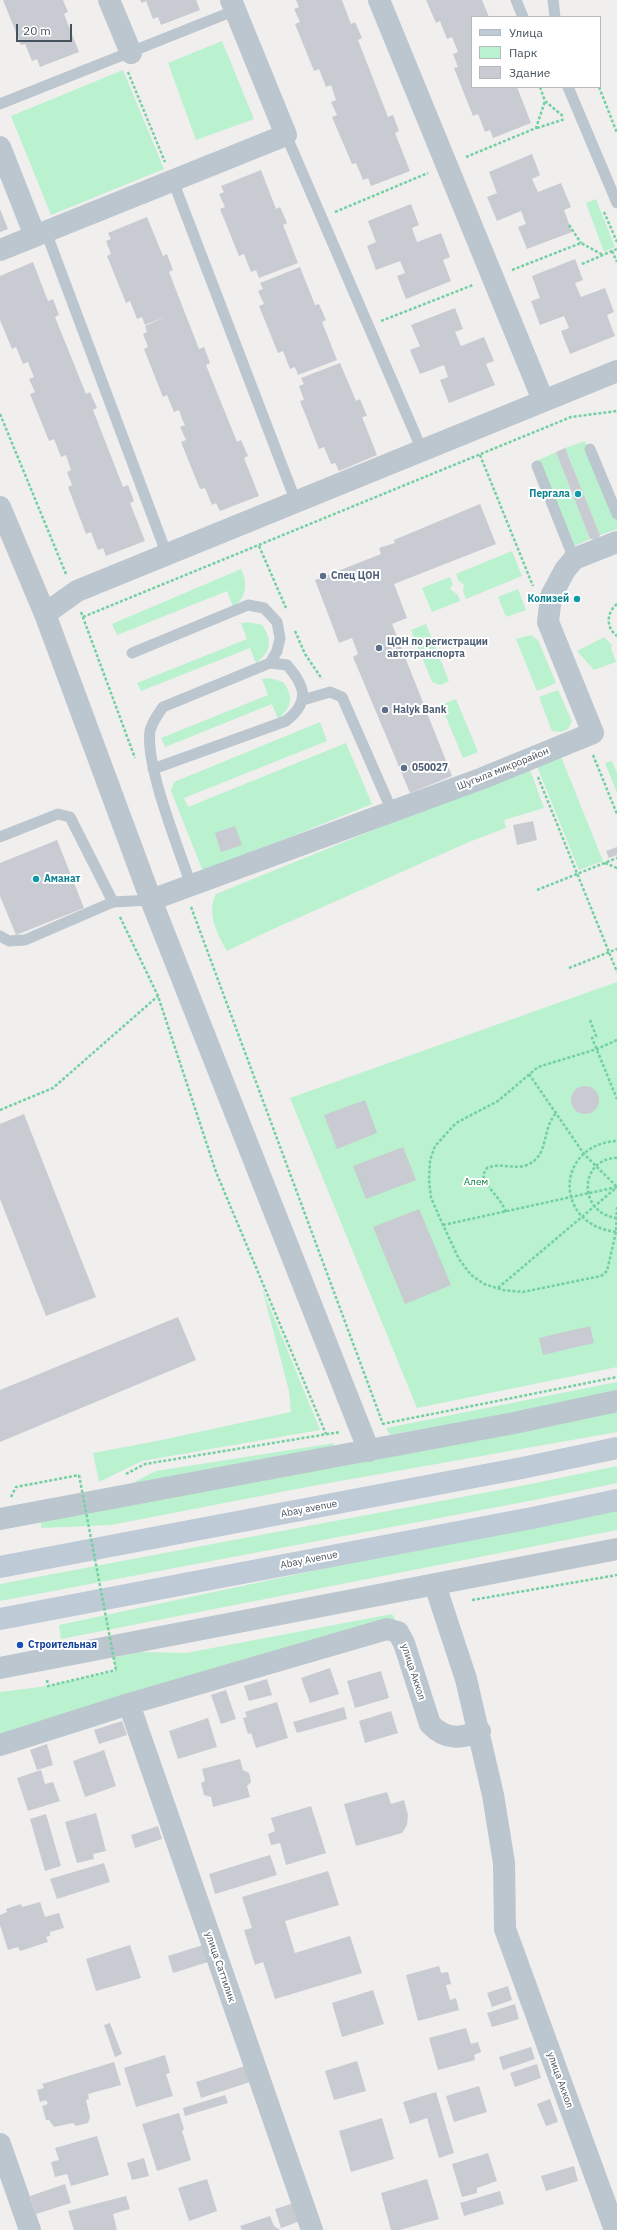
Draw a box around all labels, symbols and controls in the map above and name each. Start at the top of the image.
scale bar [18,16,74,42]
legend [471,16,601,88]
text: 20 m [23,23,51,38]
text: Улица [509,25,543,40]
text: Парк [509,45,537,60]
text: Здание [509,65,550,80]
place label: Пергала [529,488,570,500]
marker: Пергала [573,489,583,499]
place label: Спец ЦОН [331,570,380,582]
marker: Спец ЦОН [318,571,328,581]
place label: Колизей [528,593,569,605]
marker: Колизей [572,594,582,604]
place label: ЦОН по регистрации автотранспорта [387,636,488,660]
marker: ЦОН по регистрации автотранспорта [374,643,384,653]
place label: Halyk Bank [393,704,446,716]
marker: Halyk Bank [380,705,390,715]
street label: Шугыла микрорайон [455,745,551,793]
place label: 050027 [412,762,448,774]
marker: 050027 [399,763,409,773]
place label: Аманат [44,873,80,885]
marker: Аманат [31,874,41,884]
park label: Алем [464,1176,488,1188]
street label: Abay avenue [280,1498,338,1520]
street label: Abay Avenue [279,1549,339,1571]
place label: Строительная [28,1639,97,1651]
marker: Строительная [15,1640,25,1650]
street label: улица Аккол [398,1642,428,1702]
street label: улица Саттилик [202,1930,238,2004]
street label: улица Аккол [544,2050,576,2110]

